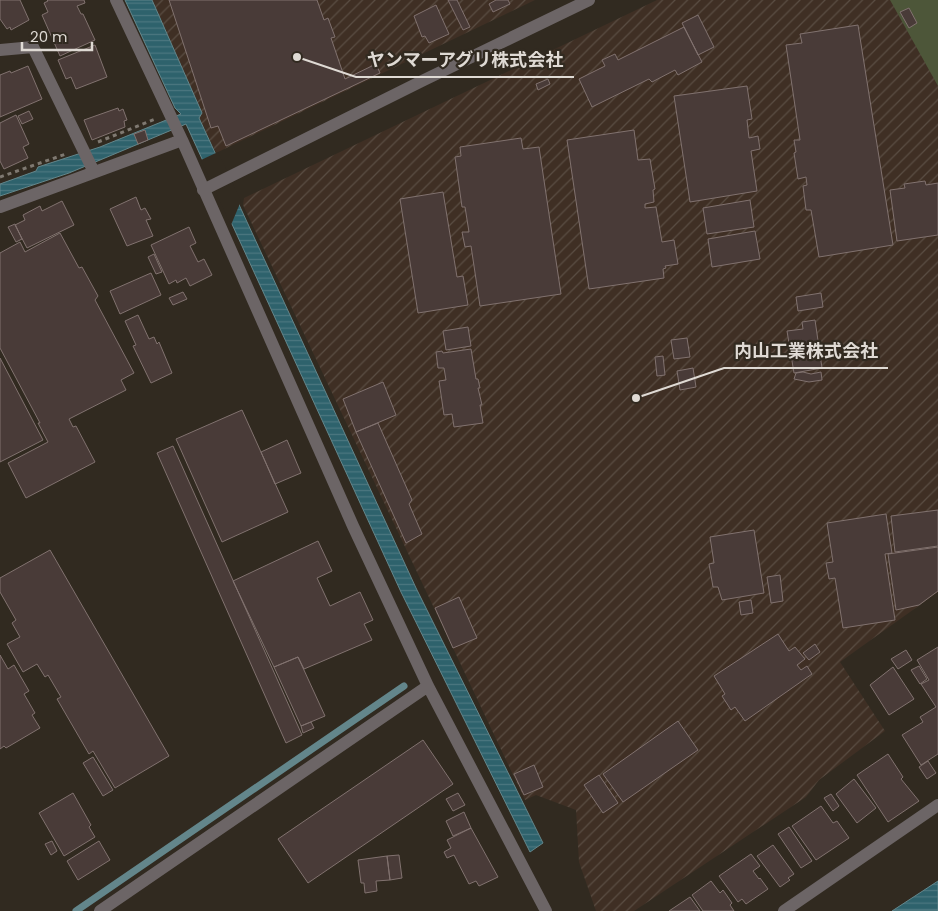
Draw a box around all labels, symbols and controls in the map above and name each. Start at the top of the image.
scale bar [22,20,92,52]
text: 20 m [30,26,68,47]
callout: ヤンマーアグリ株式会社 [356,44,574,77]
text: ヤンマーアグリ株式会社 [367,47,563,72]
callout: 内山工業株式会社 [724,335,888,368]
text: 内山工業株式会社 [734,338,878,363]

